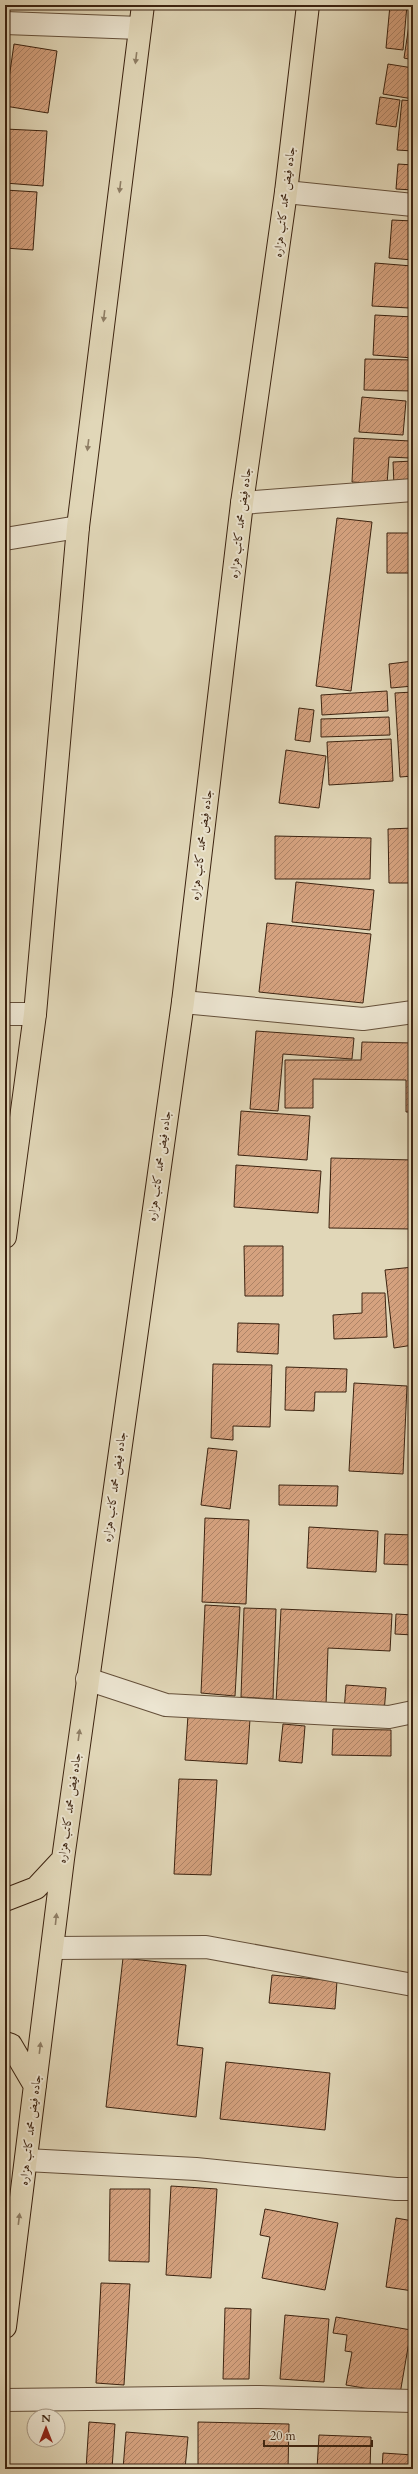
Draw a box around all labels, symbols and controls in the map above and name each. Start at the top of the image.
one-way arrow [133,52,139,64]
street label: جاده فیض محمد کاتب هزاره [269,146,299,258]
one-way arrow [117,181,123,193]
one-way arrow [101,310,107,322]
one-way arrow [85,439,91,451]
street label: جاده فیض محمد کاتب هزاره [225,467,255,579]
street label: جاده فیض محمد کاتب هزاره [186,789,216,901]
street label: جاده فیض محمد کاتب هزاره [143,1110,175,1222]
street label: جاده فیض محمد کاتب هزاره [98,1431,130,1543]
one-way arrow [76,1728,82,1741]
street label: جاده فیض محمد کاتب هزاره [53,1752,85,1864]
one-way arrow [53,1913,59,1925]
one-way arrow [37,2042,43,2054]
street label: جاده فیض محمد کاتب هزاره [15,2074,45,2186]
one-way arrow [15,2213,22,2225]
north arrow [26,2408,66,2448]
text: N [41,2411,51,2426]
scale bar [264,2422,372,2448]
text: 20 m [270,2428,297,2444]

